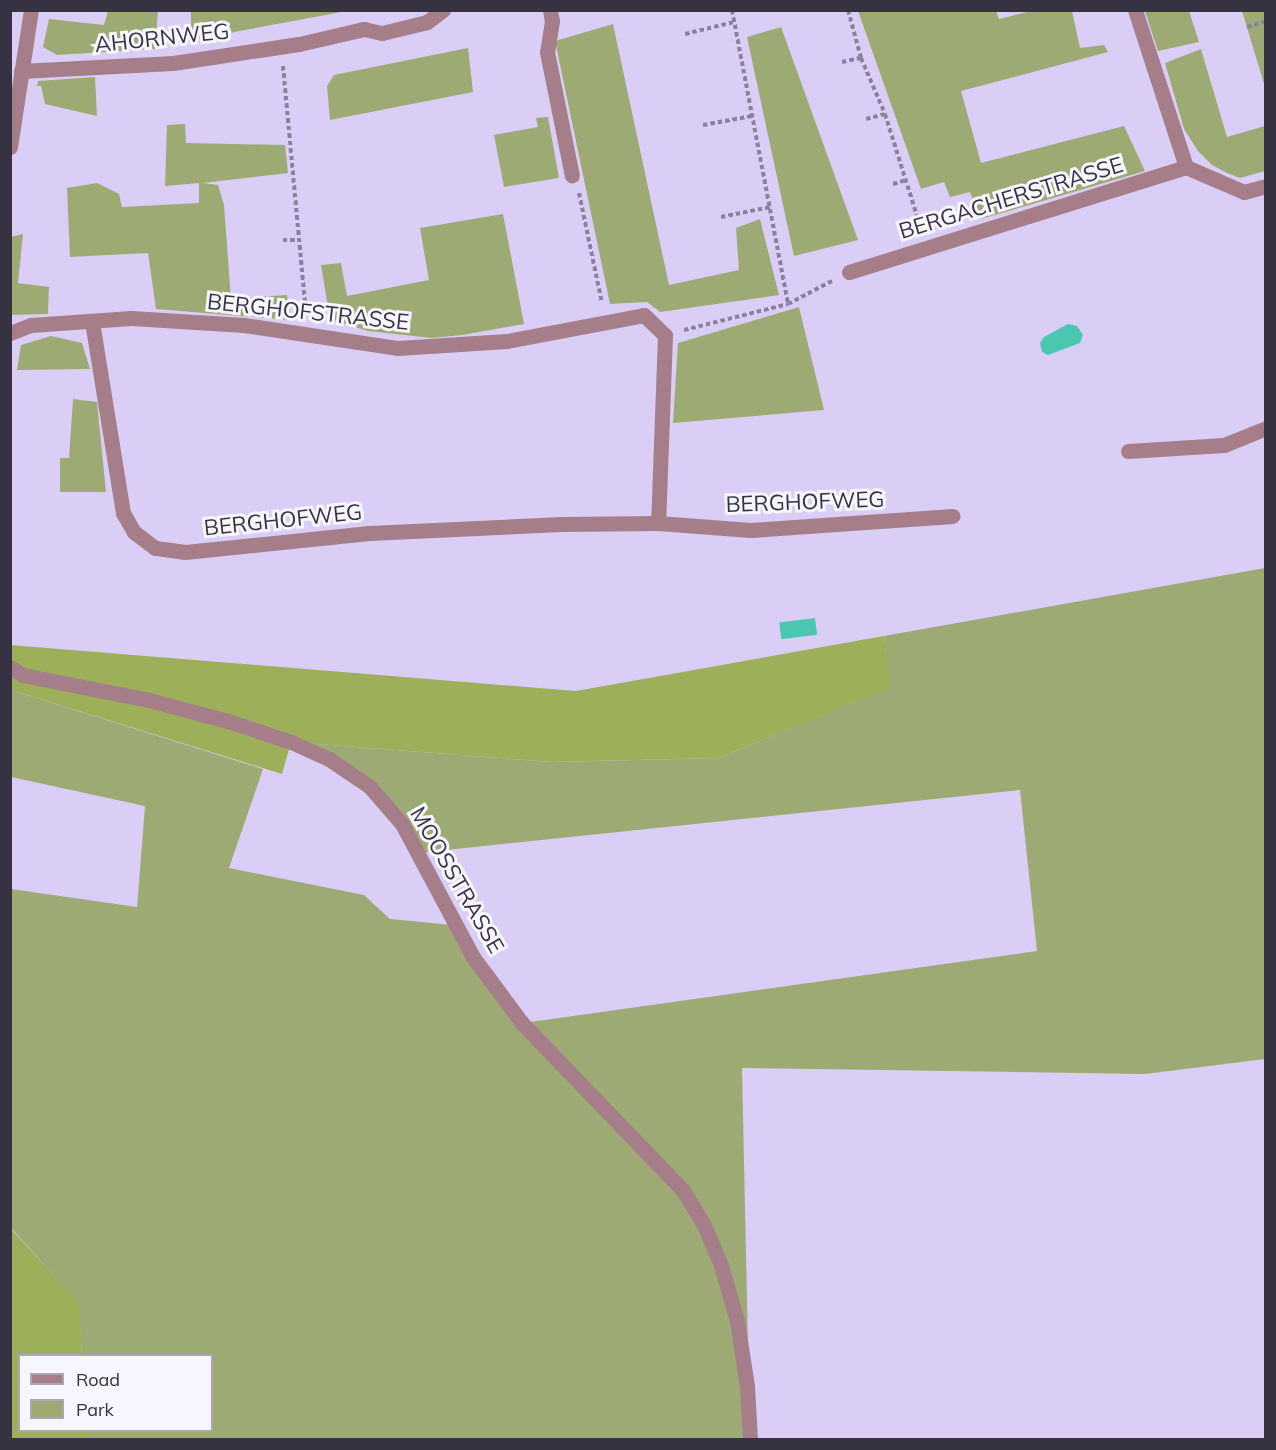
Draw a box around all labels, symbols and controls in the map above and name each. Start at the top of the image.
street label: AHORNWEG [93,18,231,58]
street label: BERGACHERSTRASSE [896,151,1126,245]
street label: BERGHOFSTRASSE [206,288,410,336]
street label: BERGHOFWEG [725,486,885,518]
street label: BERGHOFWEG [203,499,363,541]
street label: MOOSSTRASSE [404,802,510,958]
legend [18,1354,213,1432]
text: Road [76,1368,120,1391]
text: Park [76,1398,114,1421]

